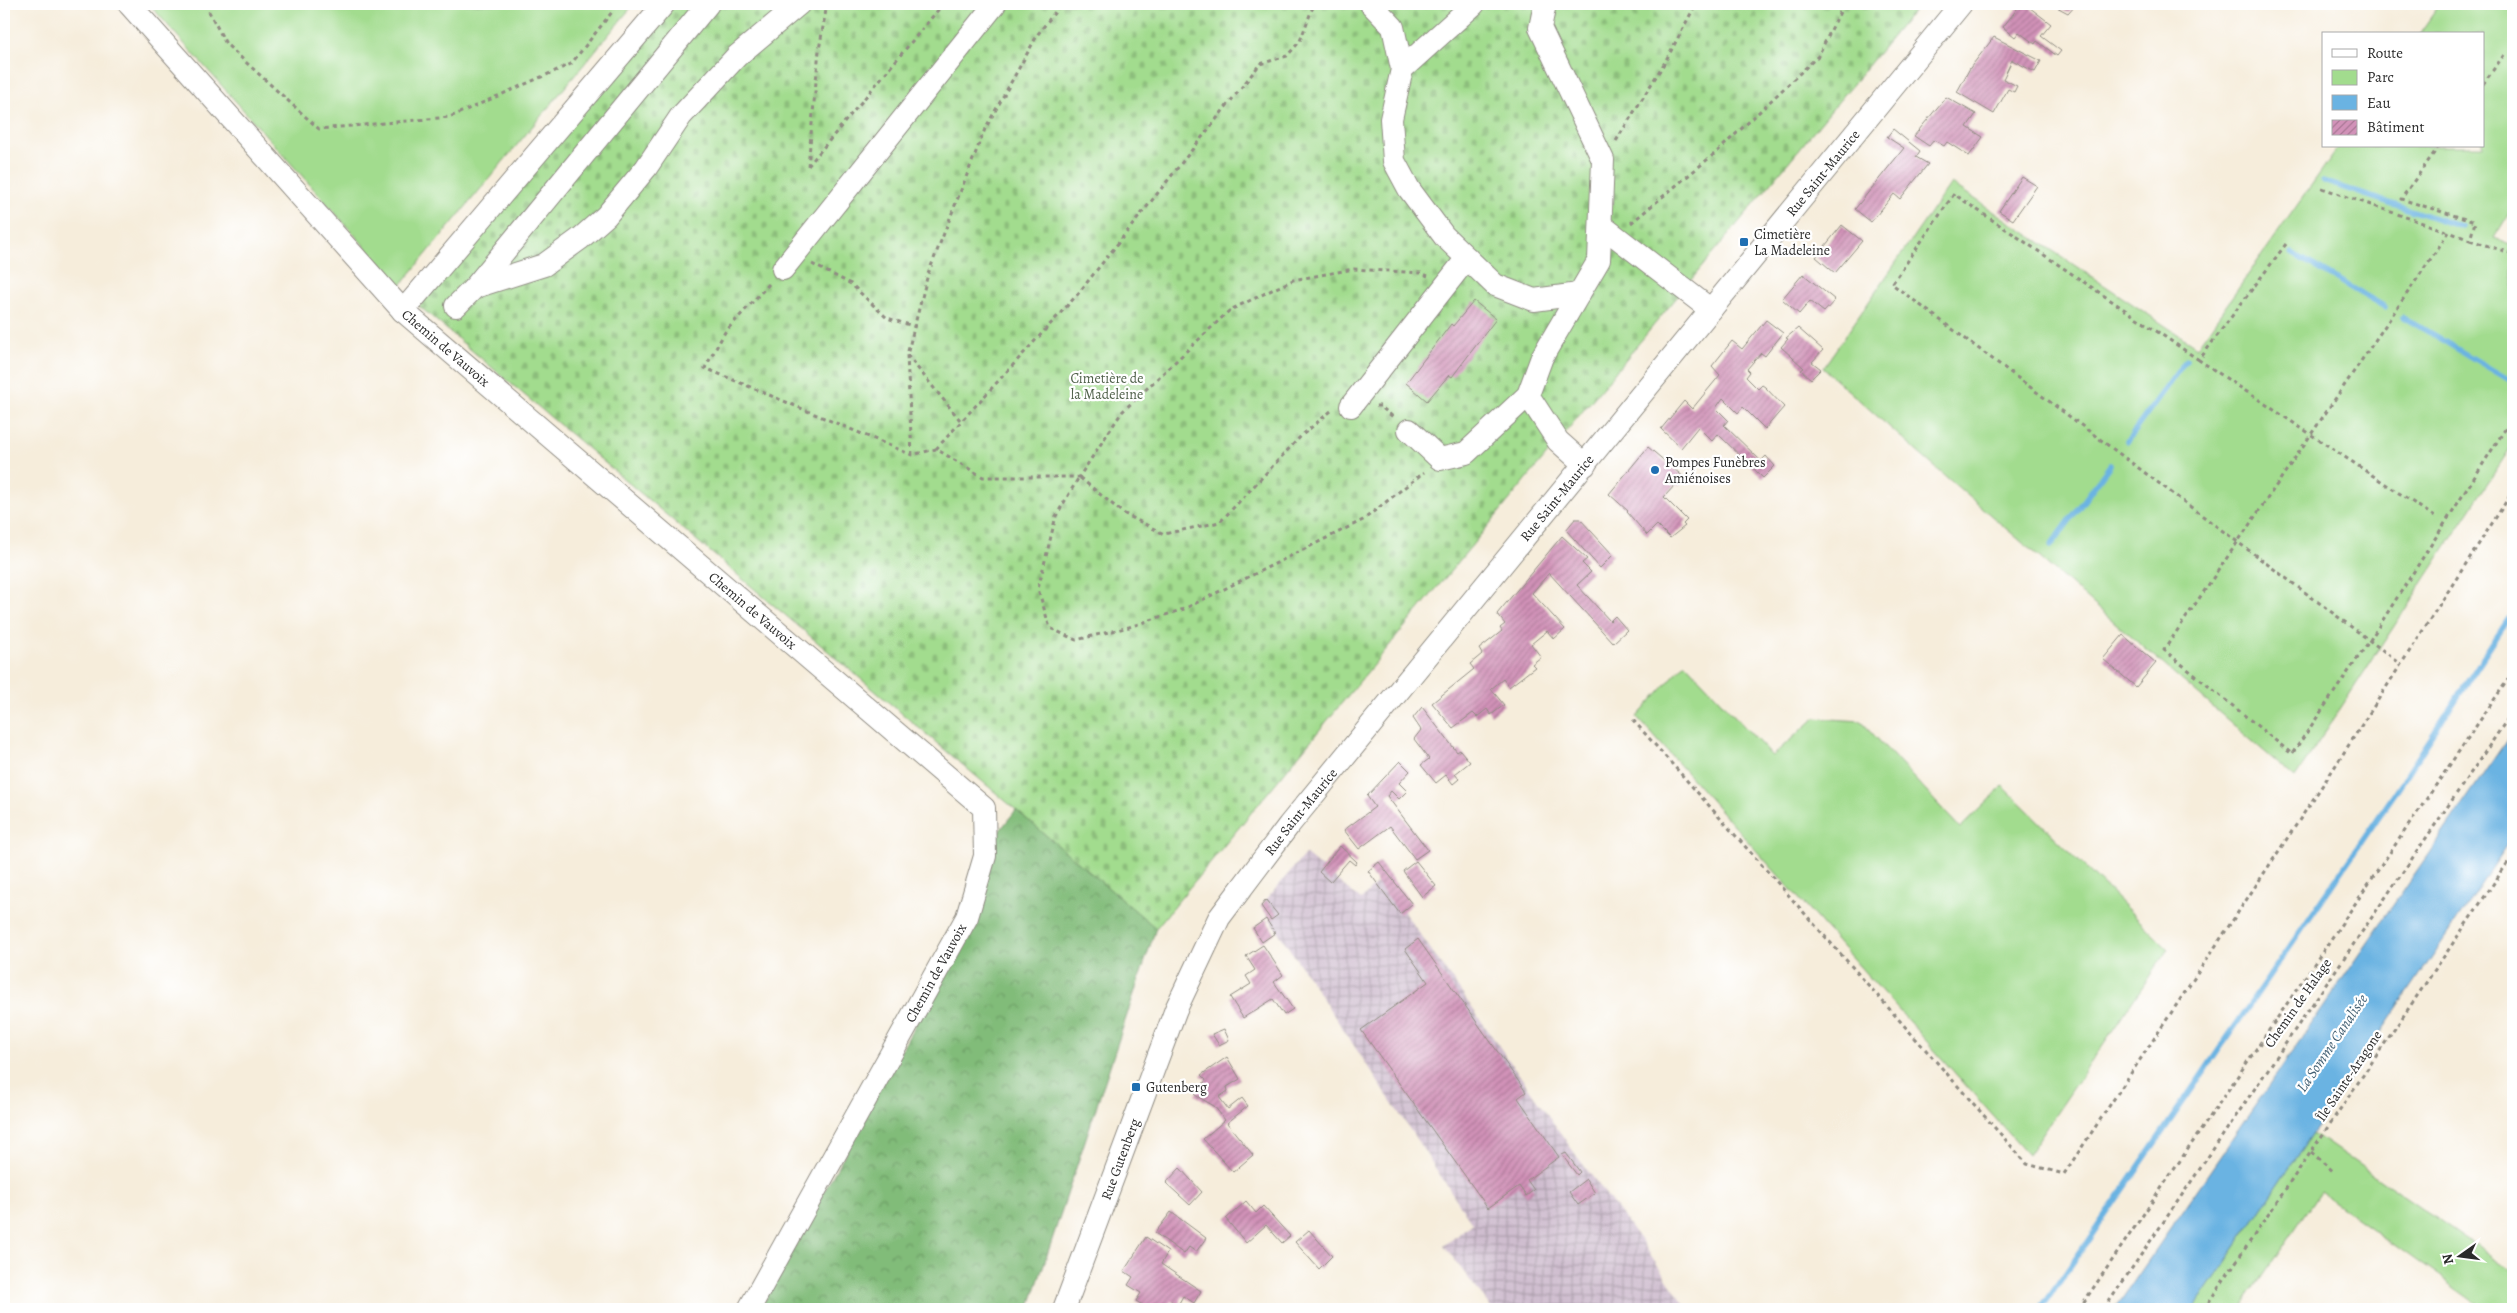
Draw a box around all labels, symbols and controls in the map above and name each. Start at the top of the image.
legend [2322,32,2484,148]
text: Route [2367,43,2403,63]
text: Parc [2367,67,2394,87]
text: Eau [2367,93,2392,113]
text: Bâtiment [2367,117,2425,137]
street label: Rue Saint-Maurice [1782,126,1864,220]
place label: Cimetière La Madeleine [1754,225,1830,260]
marker: Cimetière La Madeleine [1738,236,1750,248]
street label: Chemin de Vauvoix [398,305,494,391]
park label: Cimetière de la Madeleine [1070,369,1144,404]
street label: Rue Saint-Maurice [1516,451,1598,545]
place label: Pompes Funèbres Amiénoises [1664,453,1766,488]
marker: Pompes Funèbres Amiénoises [1649,464,1661,476]
street label: Chemin de Vauvoix [705,567,801,654]
street label: Rue Saint-Maurice [1260,764,1341,859]
street label: Chemin de Vauvoix [901,920,971,1026]
street label: Chemin de Halage [2260,954,2336,1052]
water label: La Somme Canalisée [2292,990,2372,1096]
street label: Île Sainte-Aragone [2312,1027,2386,1125]
place label: Gutenberg [1146,1078,1207,1097]
marker: Gutenberg [1130,1081,1142,1093]
street label: Rue Gutenberg [1096,1116,1144,1203]
north arrow [2434,1230,2484,1280]
text: N [2437,1252,2458,1266]

